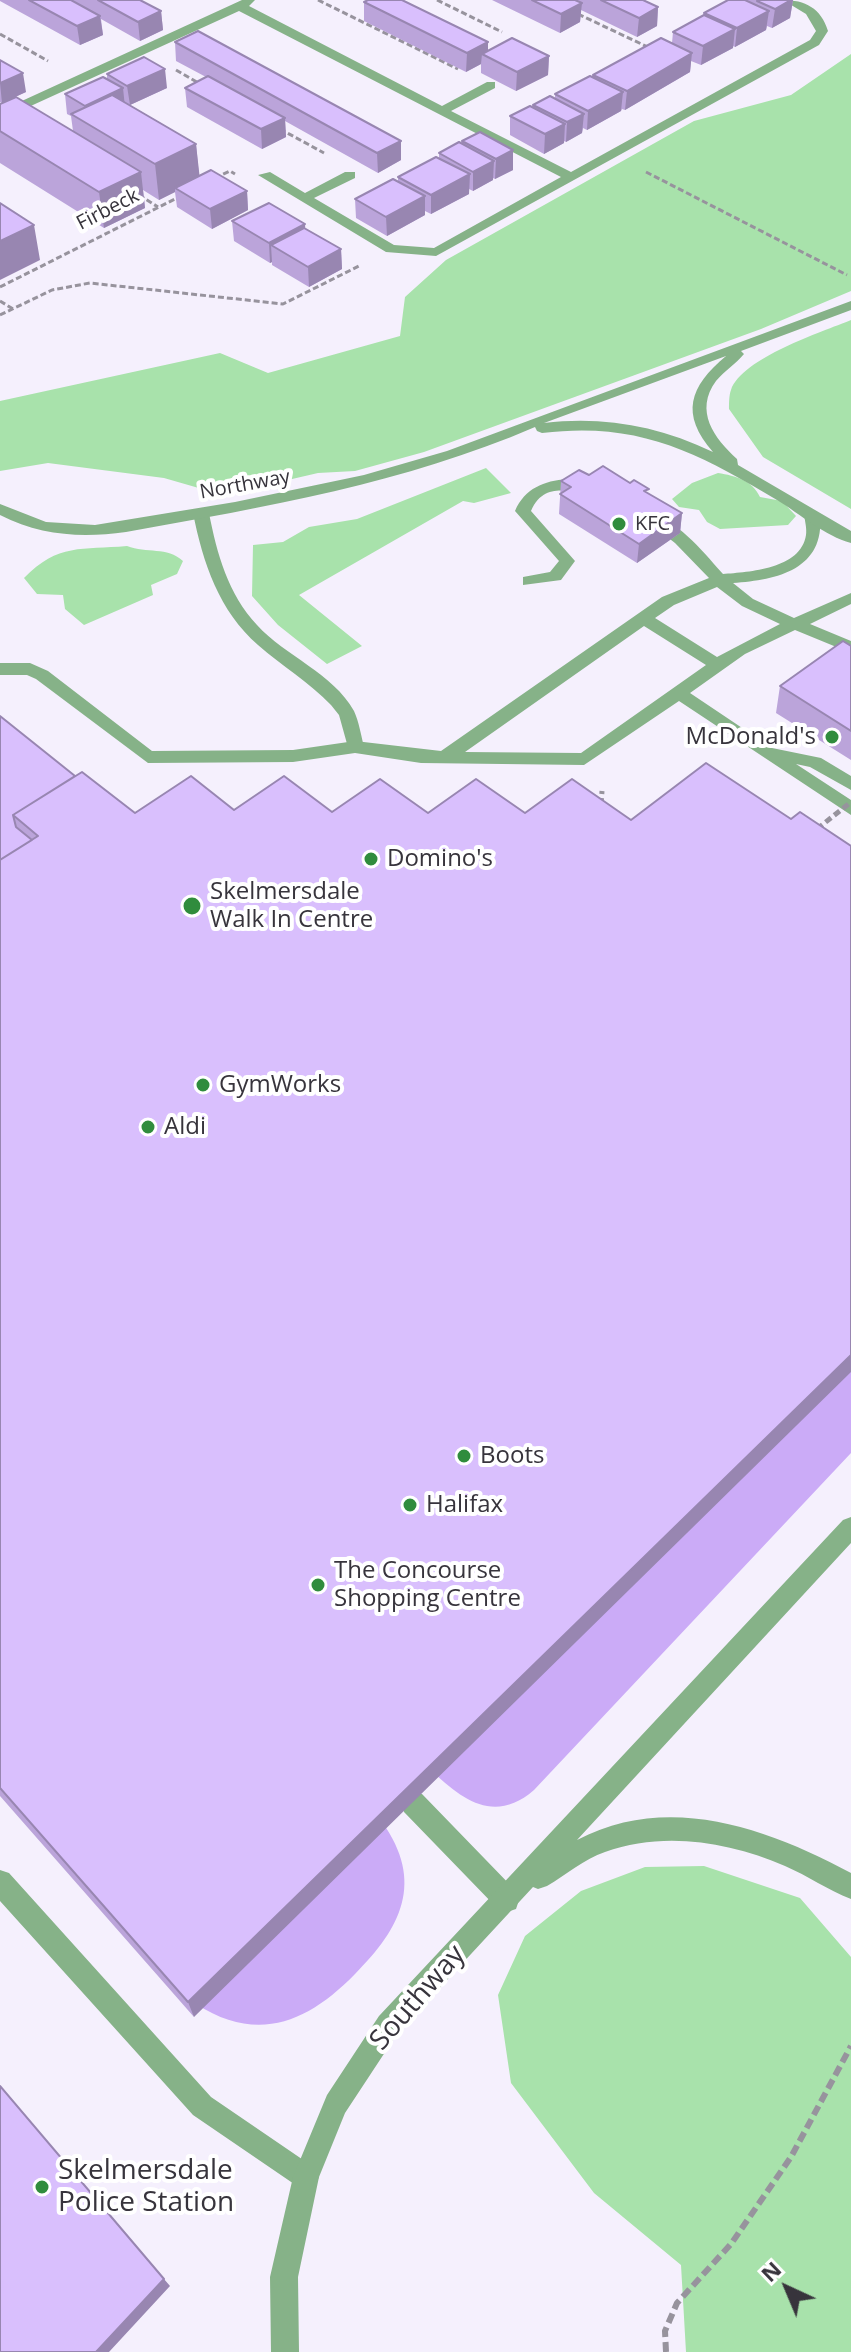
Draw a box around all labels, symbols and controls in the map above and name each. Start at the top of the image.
street label: Firbeck [73,184,143,236]
street label: Northway [198,465,292,505]
place label: KFC [635,512,670,536]
marker: KFC [610,515,628,533]
place label: McDonald's [686,723,816,751]
marker: McDonald's [823,728,841,746]
place label: Domino's [387,845,493,873]
marker: Domino's [362,850,380,868]
place label: Skelmersdale Walk In Centre [210,878,373,934]
marker: Skelmersdale Walk In Centre [181,895,203,917]
place label: GymWorks [219,1071,341,1099]
marker: GymWorks [194,1076,212,1094]
place label: Aldi [164,1113,206,1141]
marker: Aldi [139,1118,157,1136]
place label: Boots [480,1442,544,1470]
marker: Boots [455,1447,473,1465]
place label: Halifax [426,1491,503,1519]
marker: Halifax [401,1496,419,1514]
place label: The Concourse Shopping Centre [334,1557,521,1613]
marker: The Concourse Shopping Centre [309,1576,327,1594]
street label: Southway [363,1939,473,2057]
place label: Skelmersdale Police Station [58,2154,234,2220]
marker: Skelmersdale Police Station [33,2178,51,2196]
north arrow [747,2248,827,2328]
text: N [753,2254,787,2288]

